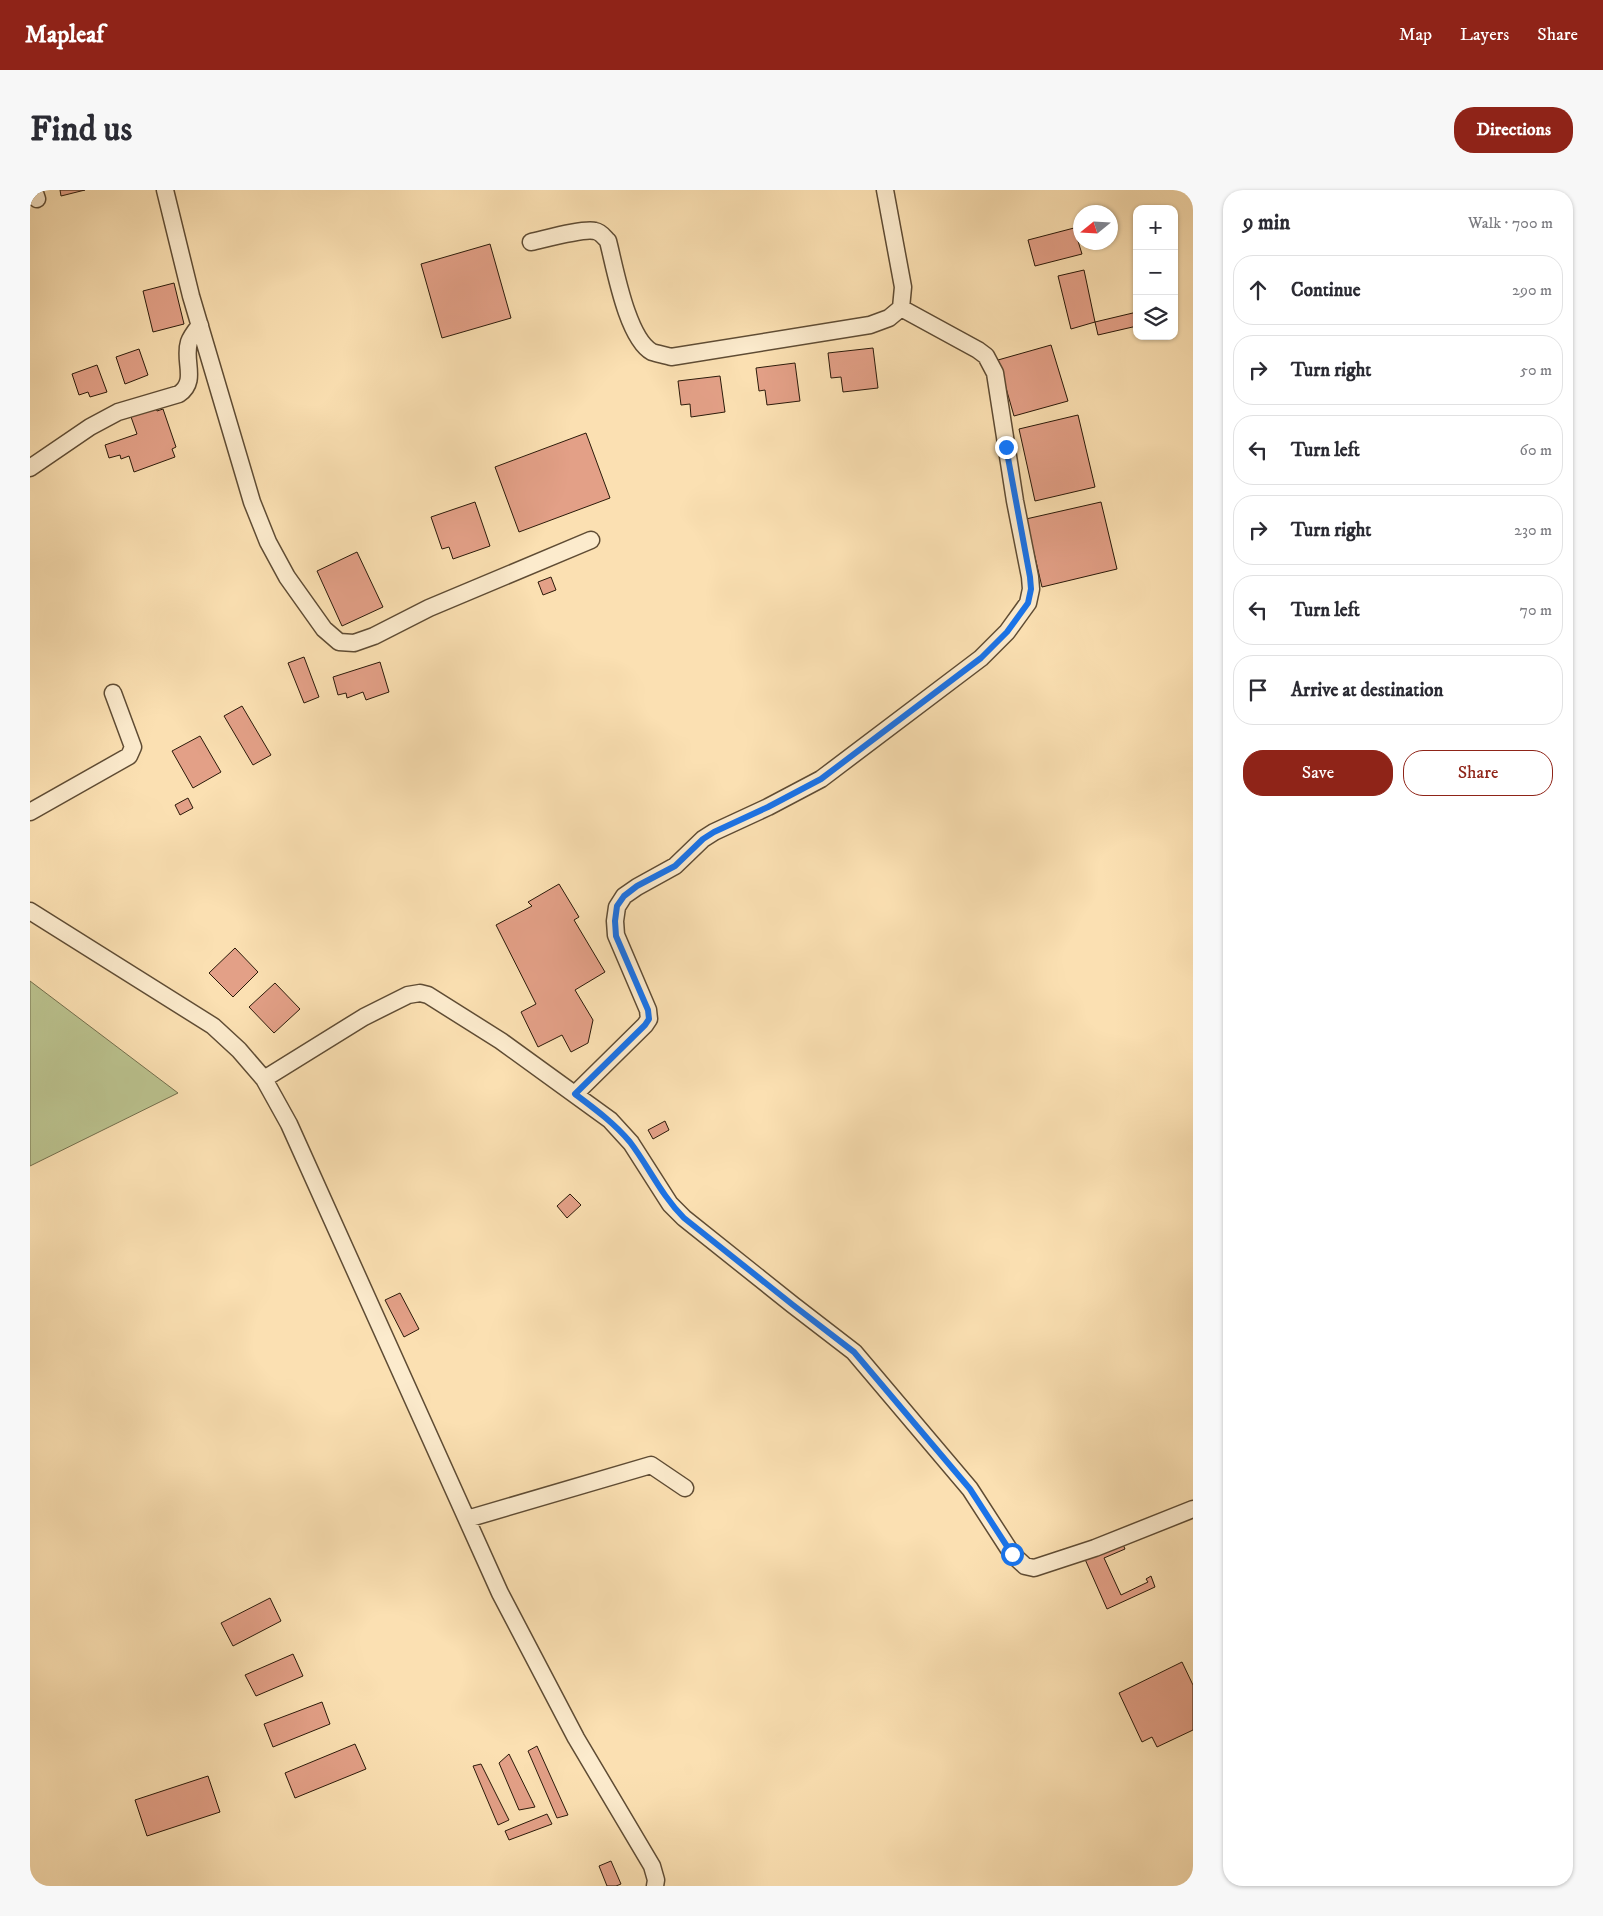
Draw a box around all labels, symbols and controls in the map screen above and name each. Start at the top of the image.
text: Mapleaf [25,20,104,50]
text: Map [1399,24,1432,46]
text: Layers [1460,24,1509,46]
text: Share [1537,24,1578,46]
button: Directions [1454,107,1573,153]
text: Find us [30,108,132,152]
north arrow [1073,205,1118,250]
map controls [1133,205,1178,340]
button: + [1133,205,1178,250]
text: 9 min [1243,210,1290,236]
text: Walk · 700 m [1468,213,1553,233]
button: − [1133,250,1178,295]
icon: ahead [1244,276,1272,304]
text: Continue [1291,279,1361,302]
text: 290 m [1512,280,1552,300]
button: layers [1133,295,1178,340]
icon: right [1244,356,1272,384]
text: Turn right [1291,359,1371,382]
text: 50 m [1520,360,1552,380]
route end [995,436,1018,459]
icon: left [1244,436,1272,464]
text: Turn left [1291,439,1360,462]
text: 60 m [1520,440,1552,460]
icon: right [1244,516,1272,544]
text: Turn right [1291,519,1371,542]
text: 230 m [1514,520,1552,540]
icon: left [1244,596,1272,624]
text: Turn left [1291,599,1360,622]
text: 70 m [1520,600,1552,620]
icon: arrive [1244,676,1272,704]
text: Arrive at destination [1291,679,1443,702]
button: Save [1243,750,1393,796]
button: Share [1403,750,1553,796]
route start [1001,1543,1024,1566]

